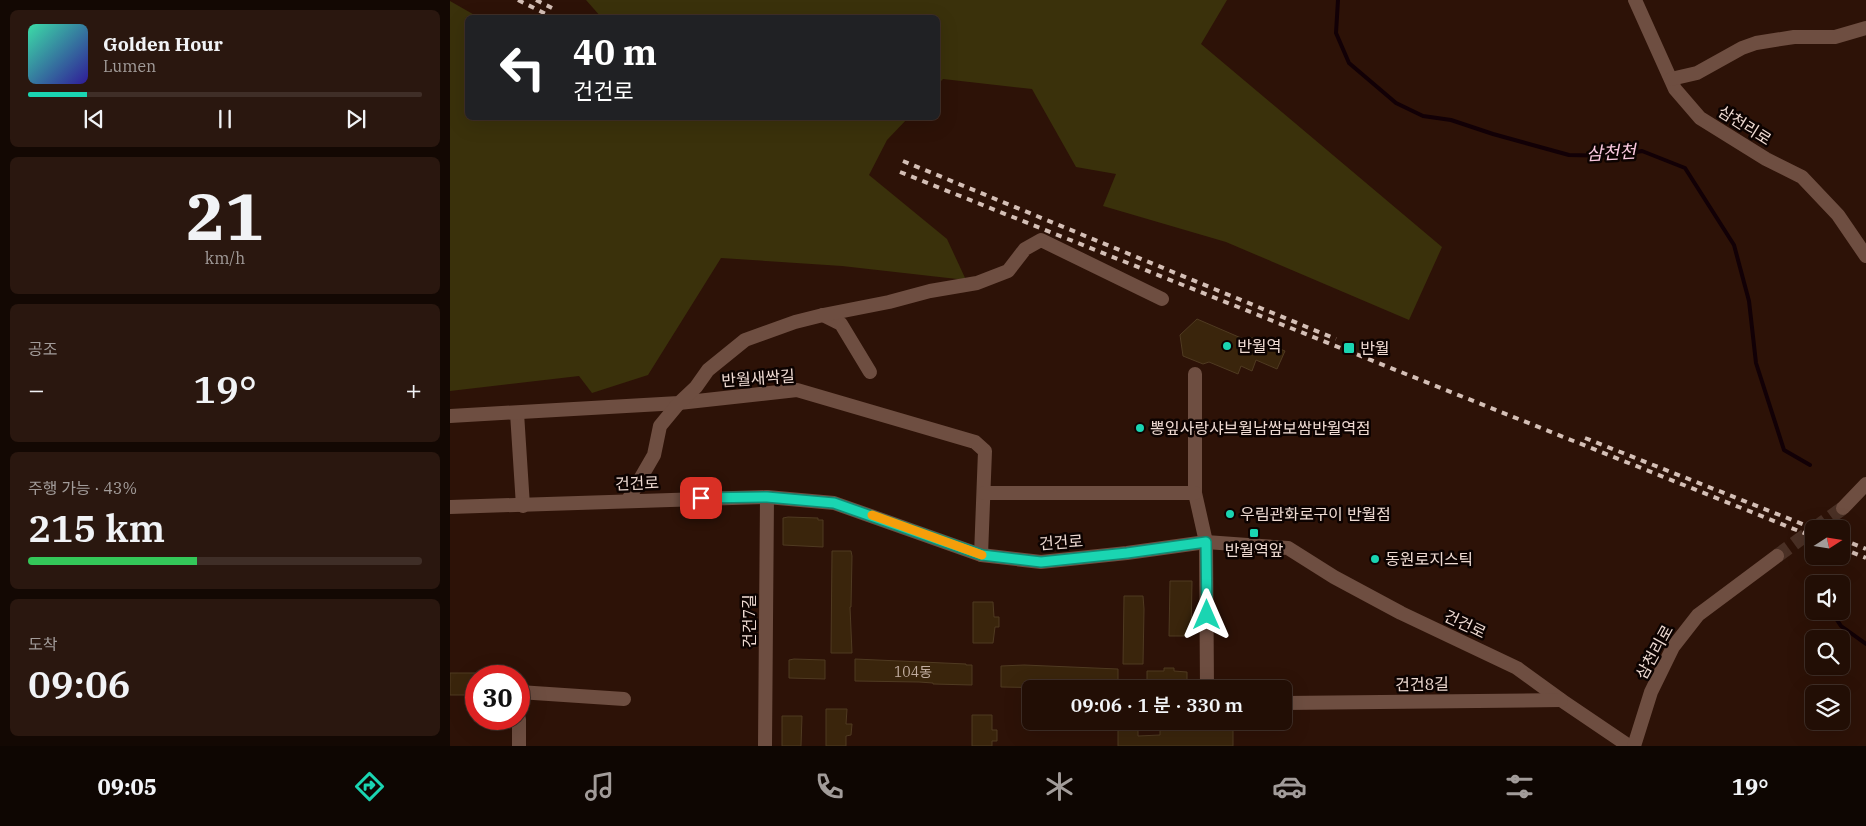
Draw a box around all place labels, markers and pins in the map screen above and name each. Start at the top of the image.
place label: 반월역 [1237,336,1281,356]
place label: 반월 [1360,338,1389,358]
marker: 반월역 [1221,340,1233,352]
marker: 반월 [1342,341,1356,355]
place label: 뽕잎사랑샤브월남쌈보쌈반월역점 [1150,418,1371,438]
marker: 뽕잎사랑샤브월남쌈보쌈반월역점 [1134,422,1146,434]
pin [680,477,722,519]
place label: 우림관화로구이 반월점 [1240,504,1391,524]
marker: 우림관화로구이 반월점 [1224,508,1236,520]
marker: 반월역앞 [1248,527,1260,539]
place label: 반월역앞 [1225,540,1284,560]
place label: 동원로지스틱 [1385,549,1473,569]
marker: 동원로지스틱 [1369,553,1381,565]

